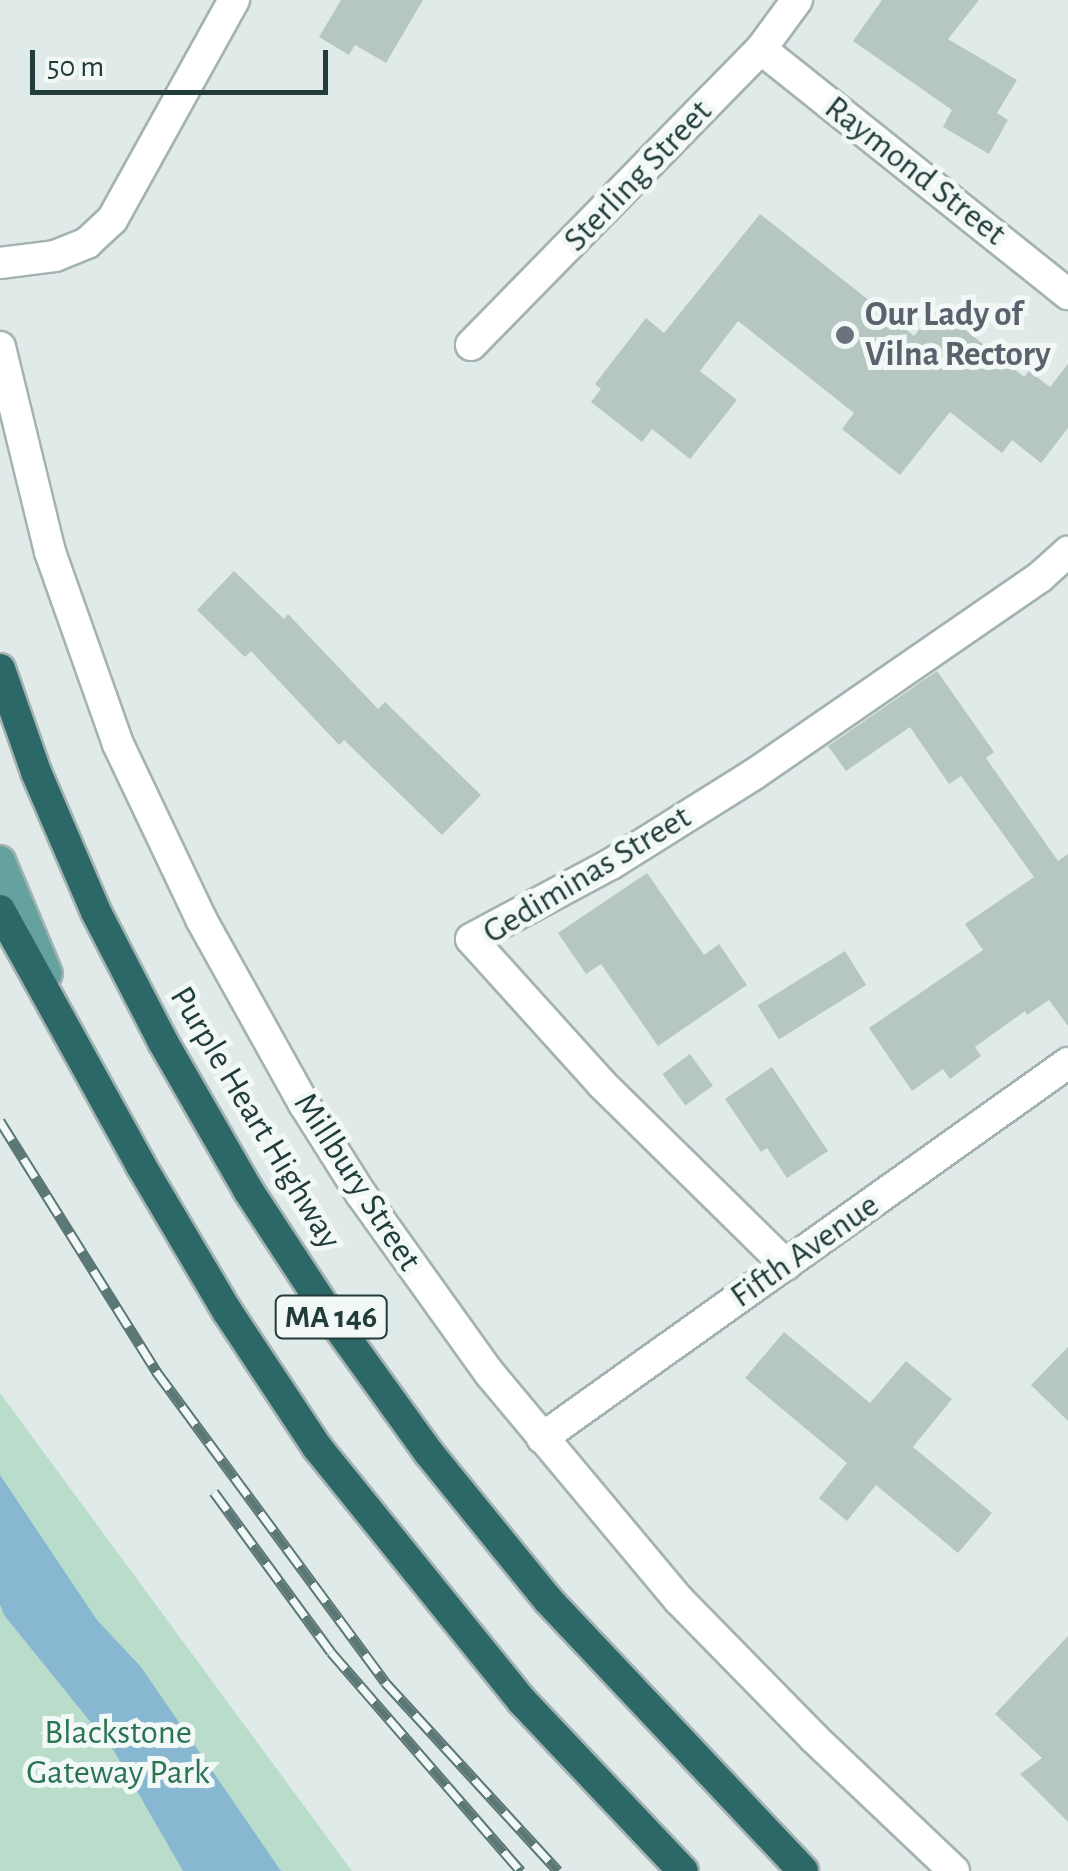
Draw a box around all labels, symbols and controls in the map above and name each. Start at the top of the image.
scale bar [35,30,332,92]
text: 50 m [47,52,104,82]
street label: Raymond Street [816,87,1014,255]
street label: Sterling Street [555,91,721,261]
place label: Our Lady of Vilna Rectory [865,294,1051,376]
marker: Our Lady of Vilna Rectory [834,324,856,346]
street label: Gediminas Street [476,797,698,953]
street label: Purple Heart Highway [160,979,350,1257]
street label: Millbury Street [284,1085,430,1279]
street label: Fifth Avenue [723,1185,887,1317]
road number: MA 146 [274,1290,388,1344]
park label: Blackstone Gateway Park [26,1712,210,1794]

